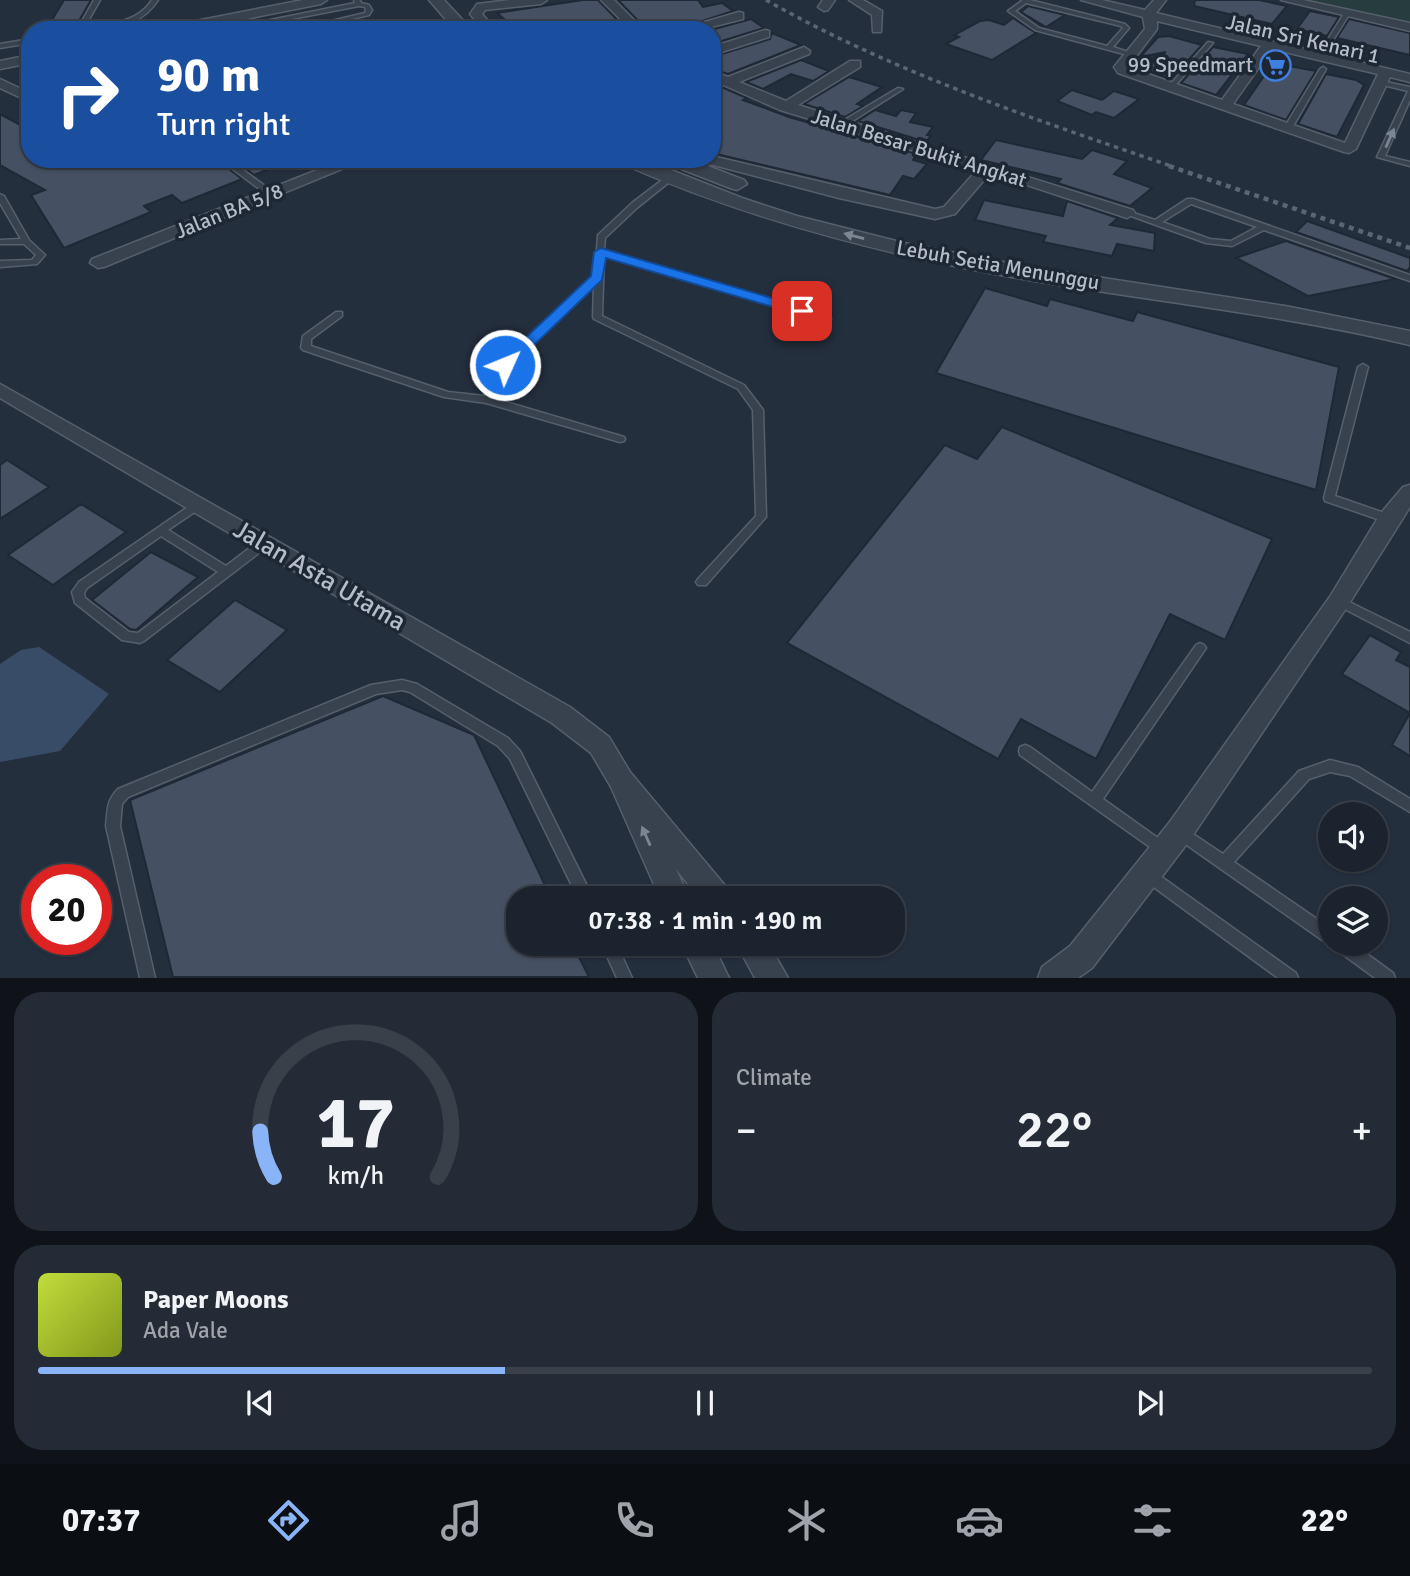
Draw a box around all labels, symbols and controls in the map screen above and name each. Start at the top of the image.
street label: Jalan Sri Kenari 1 [1224,9,1382,69]
text: 90 m [157,45,260,105]
supermarket icon: 99 Speedmart [1259,48,1293,82]
icon: right [42,49,133,140]
place label: 99 Speedmart [1128,52,1253,78]
street label: Jalan Besar Bukit Angkat [808,103,1030,193]
text: Turn right [157,105,290,144]
one-way arrow [1384,128,1395,148]
street label: Jalan BA 5/8 [171,178,287,244]
one-way arrow [843,230,865,241]
street label: Lebuh Setia Menunggu [894,234,1102,296]
pin [772,281,832,341]
icon: arrive [783,292,821,330]
position arrow [468,328,542,402]
street label: Jalan Asta Utama [228,514,411,638]
map controls [1318,802,1388,956]
button: sound [1318,802,1388,872]
one-way arrow [641,825,652,846]
speed limit sign: 20 [21,864,112,955]
button: layers [1318,886,1388,956]
text: 07:38 · 1 min · 190 m [589,905,822,937]
text: Climate [736,1063,812,1092]
text: 17 [317,1080,395,1169]
text: 22° [1016,1098,1092,1162]
text: − [736,1107,757,1154]
text: + [1351,1107,1372,1154]
text: km/h [328,1160,384,1191]
text: Paper Moons [143,1284,289,1316]
text: Ada Vale [143,1316,228,1345]
icon: previous [241,1384,279,1422]
icon: pause [686,1384,724,1422]
icon: next [1131,1384,1169,1422]
icon: directions [264,1496,313,1545]
icon: music [437,1496,486,1545]
icon: phone [610,1496,659,1545]
icon: climate [782,1496,831,1545]
icon: car [955,1496,1004,1545]
icon: filters [1128,1496,1177,1545]
text: 07:37 [62,1501,140,1540]
text: 22° [1301,1501,1348,1540]

